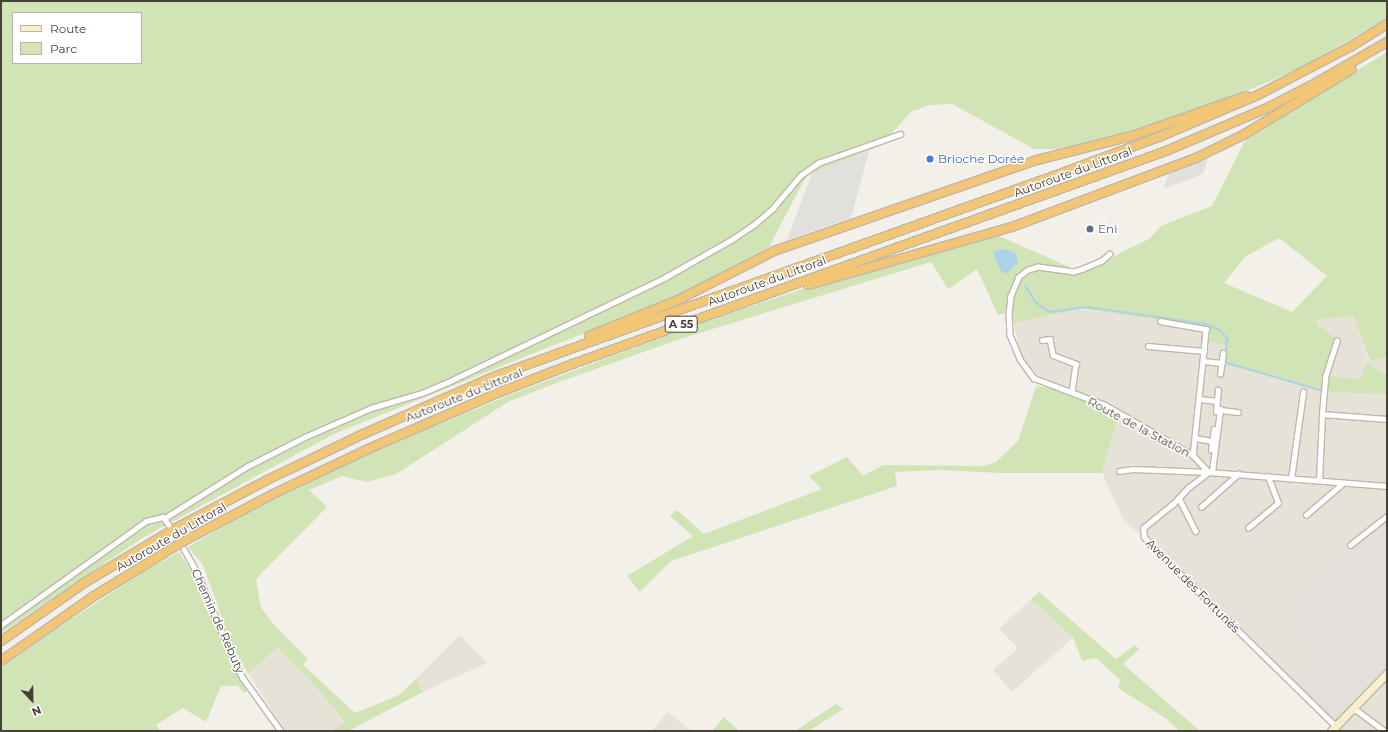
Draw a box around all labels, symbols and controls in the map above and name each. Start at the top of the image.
legend [12,12,142,64]
text: Route [50,21,86,36]
text: Parc [50,41,77,56]
street label: Autoroute du Littoral [1012,144,1134,200]
place label: Brioche Dorée [938,152,1024,166]
marker: Brioche Dorée [925,154,935,164]
place label: Eni [1098,222,1117,236]
marker: Eni [1085,224,1095,234]
street label: Autoroute du Littoral [706,253,828,309]
road number: A 55 [664,315,698,333]
street label: Autoroute du Littoral [403,365,525,425]
street label: Route de la Station [1085,394,1193,460]
street label: Autoroute du Littoral [113,500,229,574]
street label: Avenue des Fortunés [1143,536,1243,636]
street label: Chemin de Rebuty [189,567,247,675]
north arrow [12,680,52,720]
text: N [30,703,43,719]

